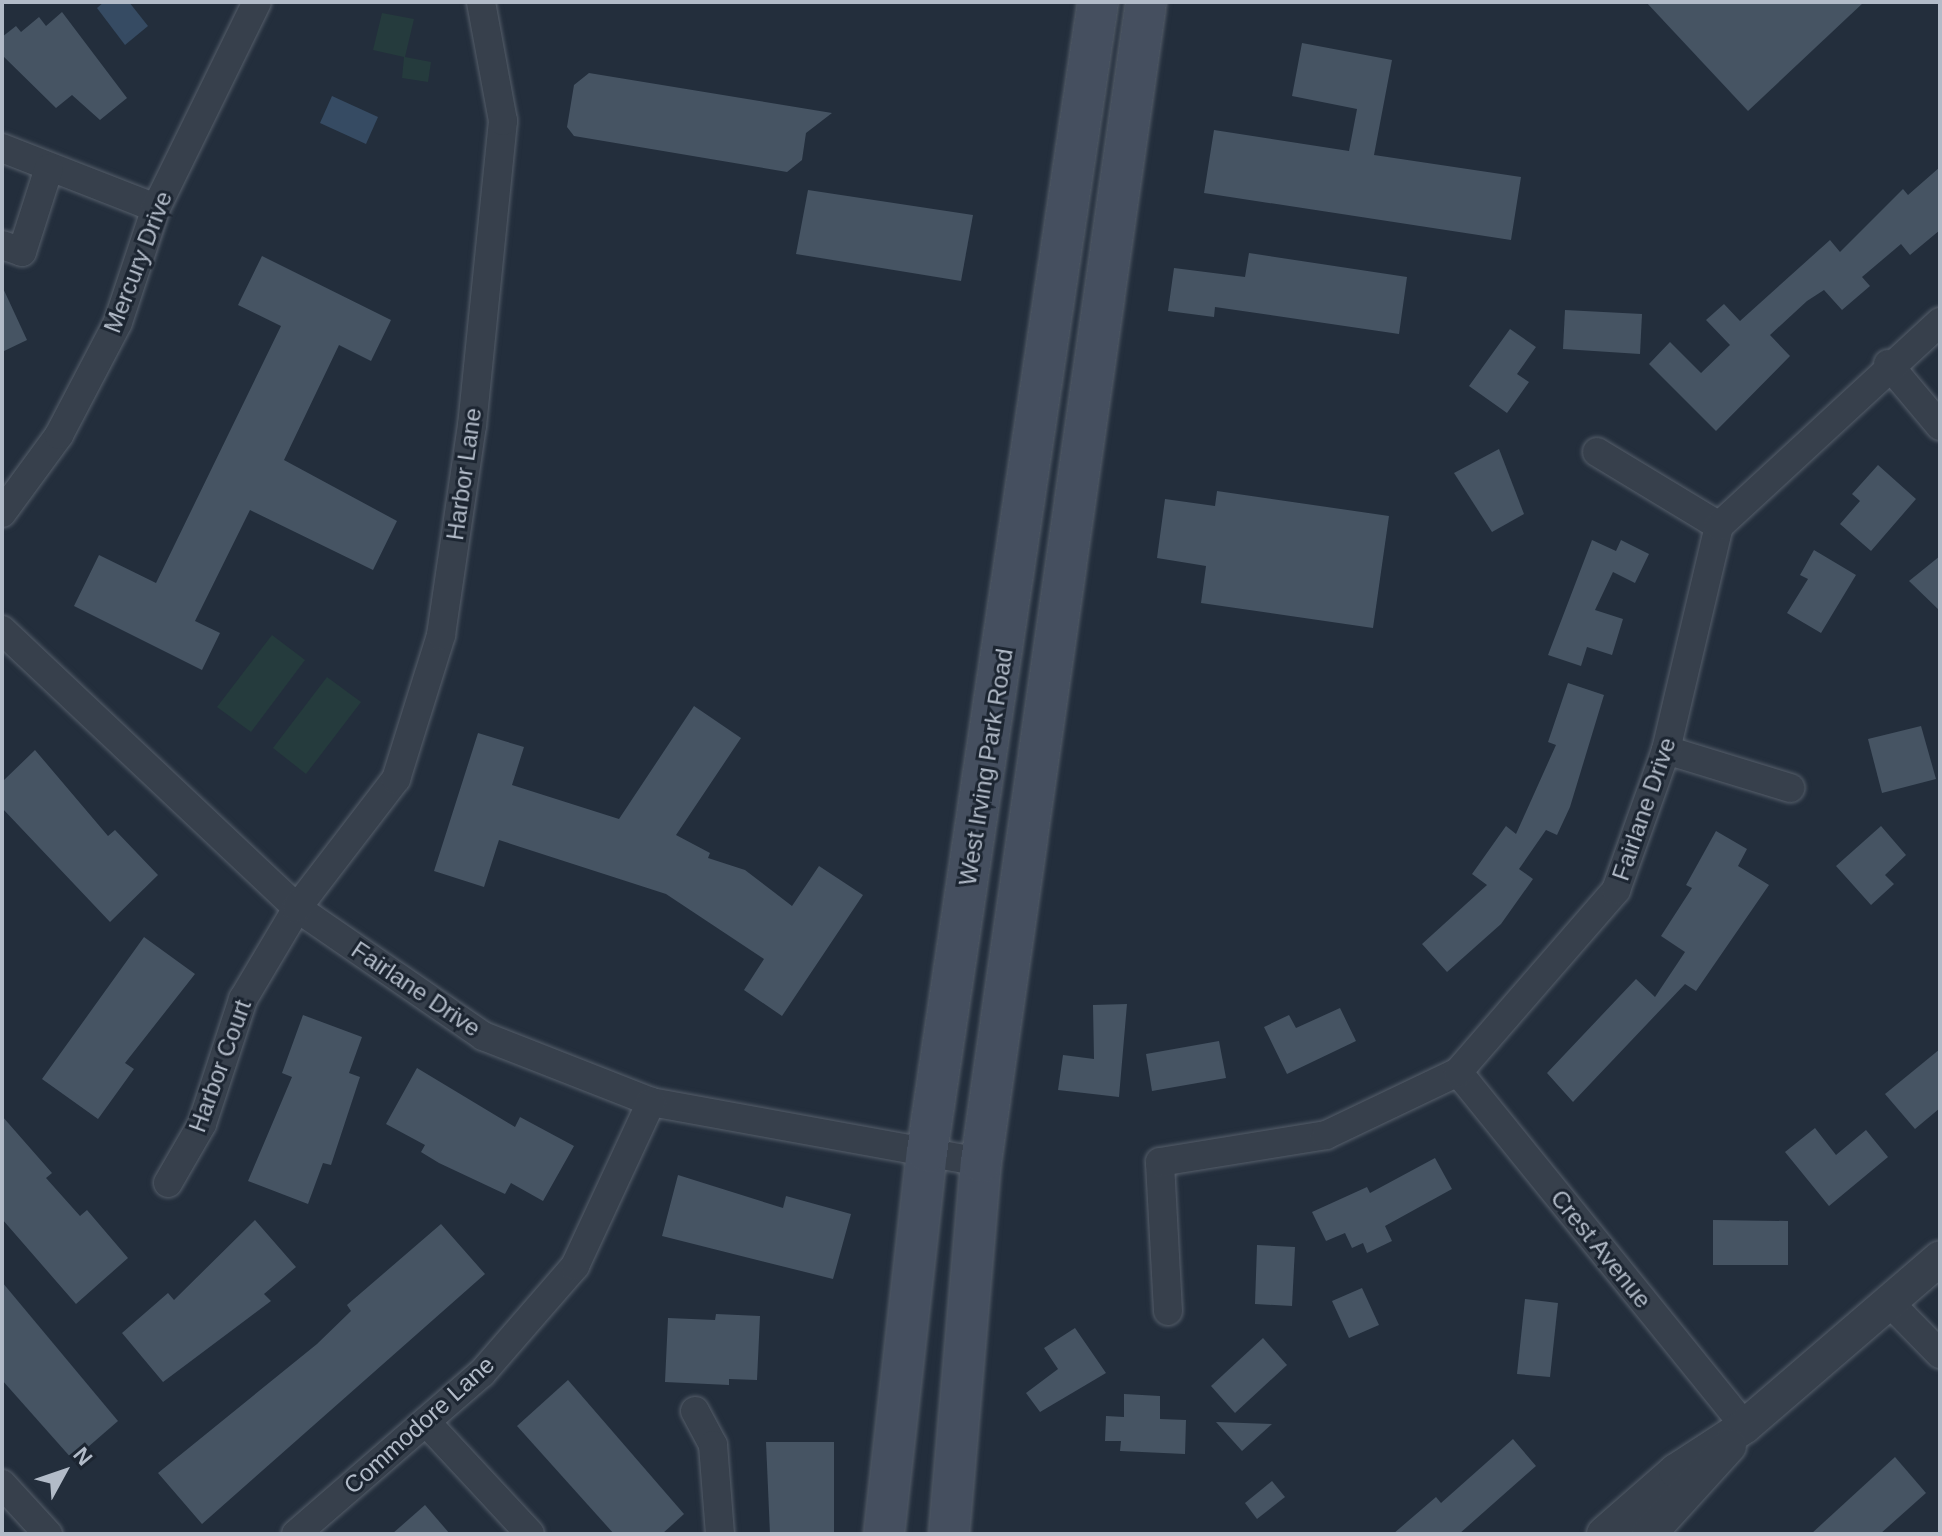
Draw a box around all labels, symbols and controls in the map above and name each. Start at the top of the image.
street label: Mercury Drive [98,187,178,337]
street label: Harbor Lane [440,406,488,542]
street label: West Irving Park Road [953,646,1019,888]
street label: Fairlane Drive [1606,734,1682,884]
street label: Fairlane Drive [346,935,486,1043]
street label: Harbor Court [183,996,257,1136]
street label: Crest Avenue [1544,1184,1658,1314]
street label: Commodore Lane [338,1350,500,1500]
north arrow [24,1432,104,1512]
text: N [68,1442,97,1470]

